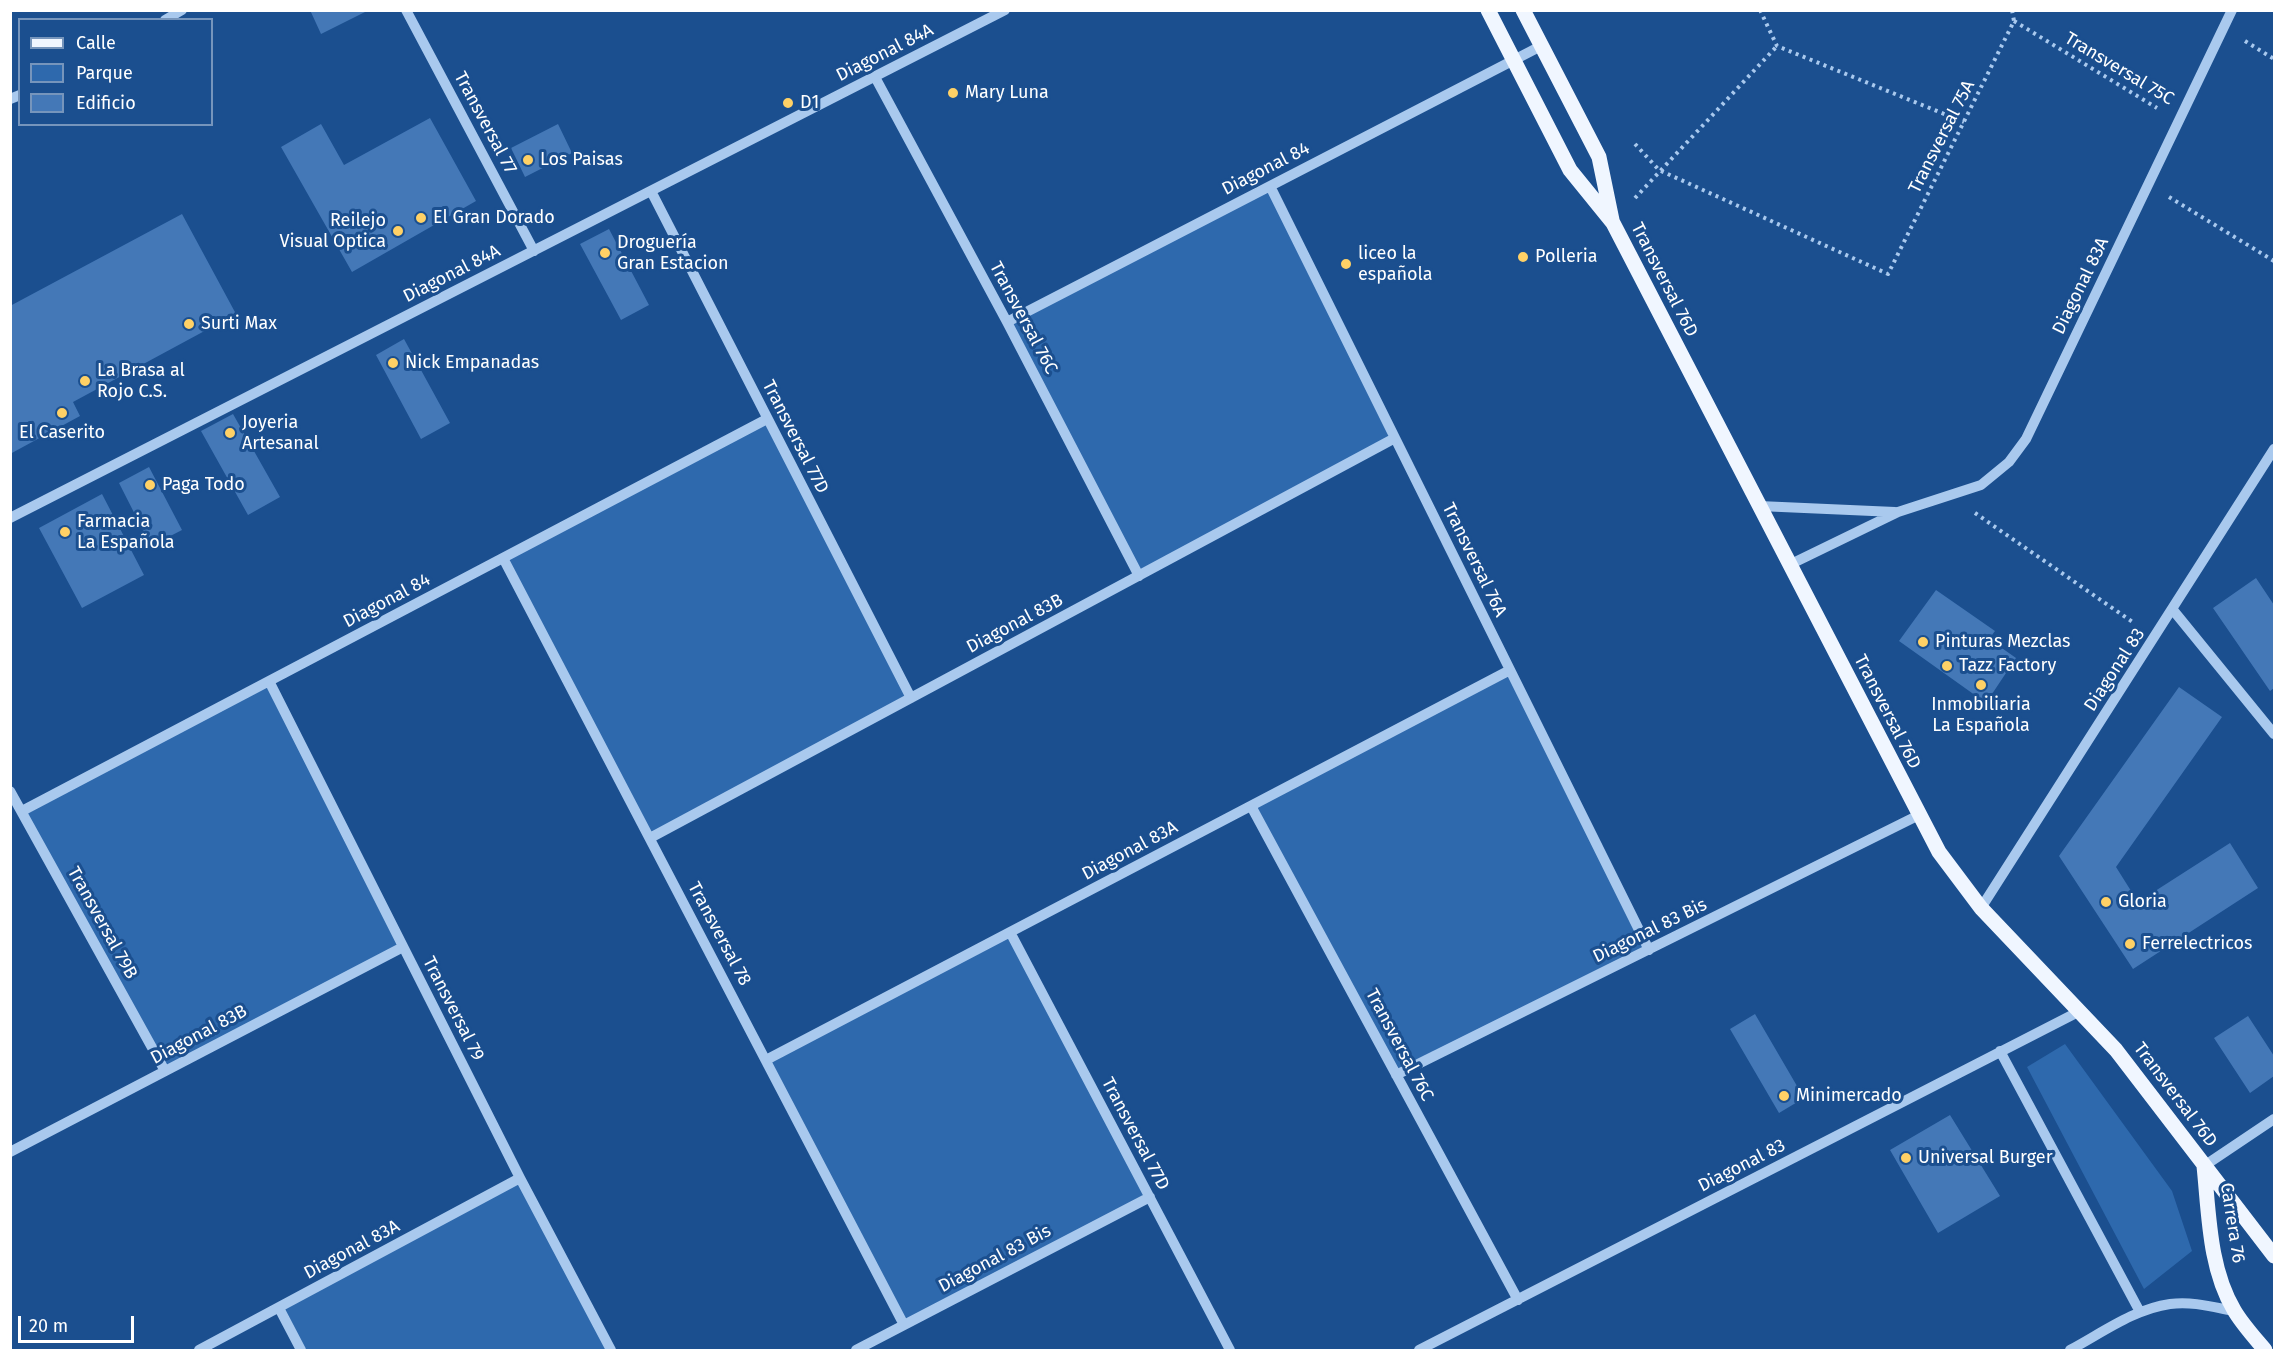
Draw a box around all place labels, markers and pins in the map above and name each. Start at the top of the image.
place label: Mary Luna [965,82,1049,104]
marker: Mary Luna [946,86,960,100]
place label: D1 [800,92,819,114]
marker: D1 [781,96,795,110]
place label: Los Paisas [540,149,623,171]
marker: Los Paisas [521,153,535,167]
place label: El Gran Dorado [433,207,555,229]
place label: Reilejo Visual Optica [279,210,386,252]
marker: El Gran Dorado [414,211,428,225]
marker: Reilejo Visual Optica [391,224,405,238]
place label: Droguería Gran Estacion [617,232,729,274]
place label: liceo la española [1358,243,1433,286]
marker: Droguería Gran Estacion [598,246,612,260]
place label: Polleria [1535,246,1598,268]
marker: Polleria [1516,250,1530,264]
marker: liceo la española [1339,257,1353,271]
place label: Surti Max [201,313,277,335]
marker: Surti Max [182,317,196,331]
place label: Nick Empanadas [405,352,539,374]
marker: Nick Empanadas [386,356,400,370]
place label: La Brasa al Rojo C.S. [97,360,185,403]
marker: La Brasa al Rojo C.S. [78,374,92,388]
marker: El Caserito [55,406,69,420]
place label: Joyeria Artesanal [242,412,319,454]
place label: El Caserito [19,422,105,444]
marker: Joyeria Artesanal [223,426,237,440]
place label: Paga Todo [162,474,245,496]
marker: Paga Todo [143,478,157,492]
place label: Farmacia La Española [77,511,175,554]
marker: Farmacia La Española [58,525,72,539]
place label: Pinturas Mezclas [1935,631,2070,653]
marker: Pinturas Mezclas [1916,635,1930,649]
place label: Tazz Factory [1959,655,2056,677]
marker: Tazz Factory [1940,659,1954,673]
marker: Inmobiliaria La Española [1974,678,1988,692]
place label: Inmobiliaria La Española [1931,694,2031,736]
place label: Gloria [2118,891,2167,913]
marker: Gloria [2099,895,2113,909]
place label: Ferrelectricos [2142,933,2252,955]
marker: Ferrelectricos [2123,937,2137,951]
place label: Minimercado [1796,1085,1902,1107]
marker: Minimercado [1777,1089,1791,1103]
place label: Universal Burger [1918,1147,2053,1169]
marker: Universal Burger [1899,1151,1913,1165]

